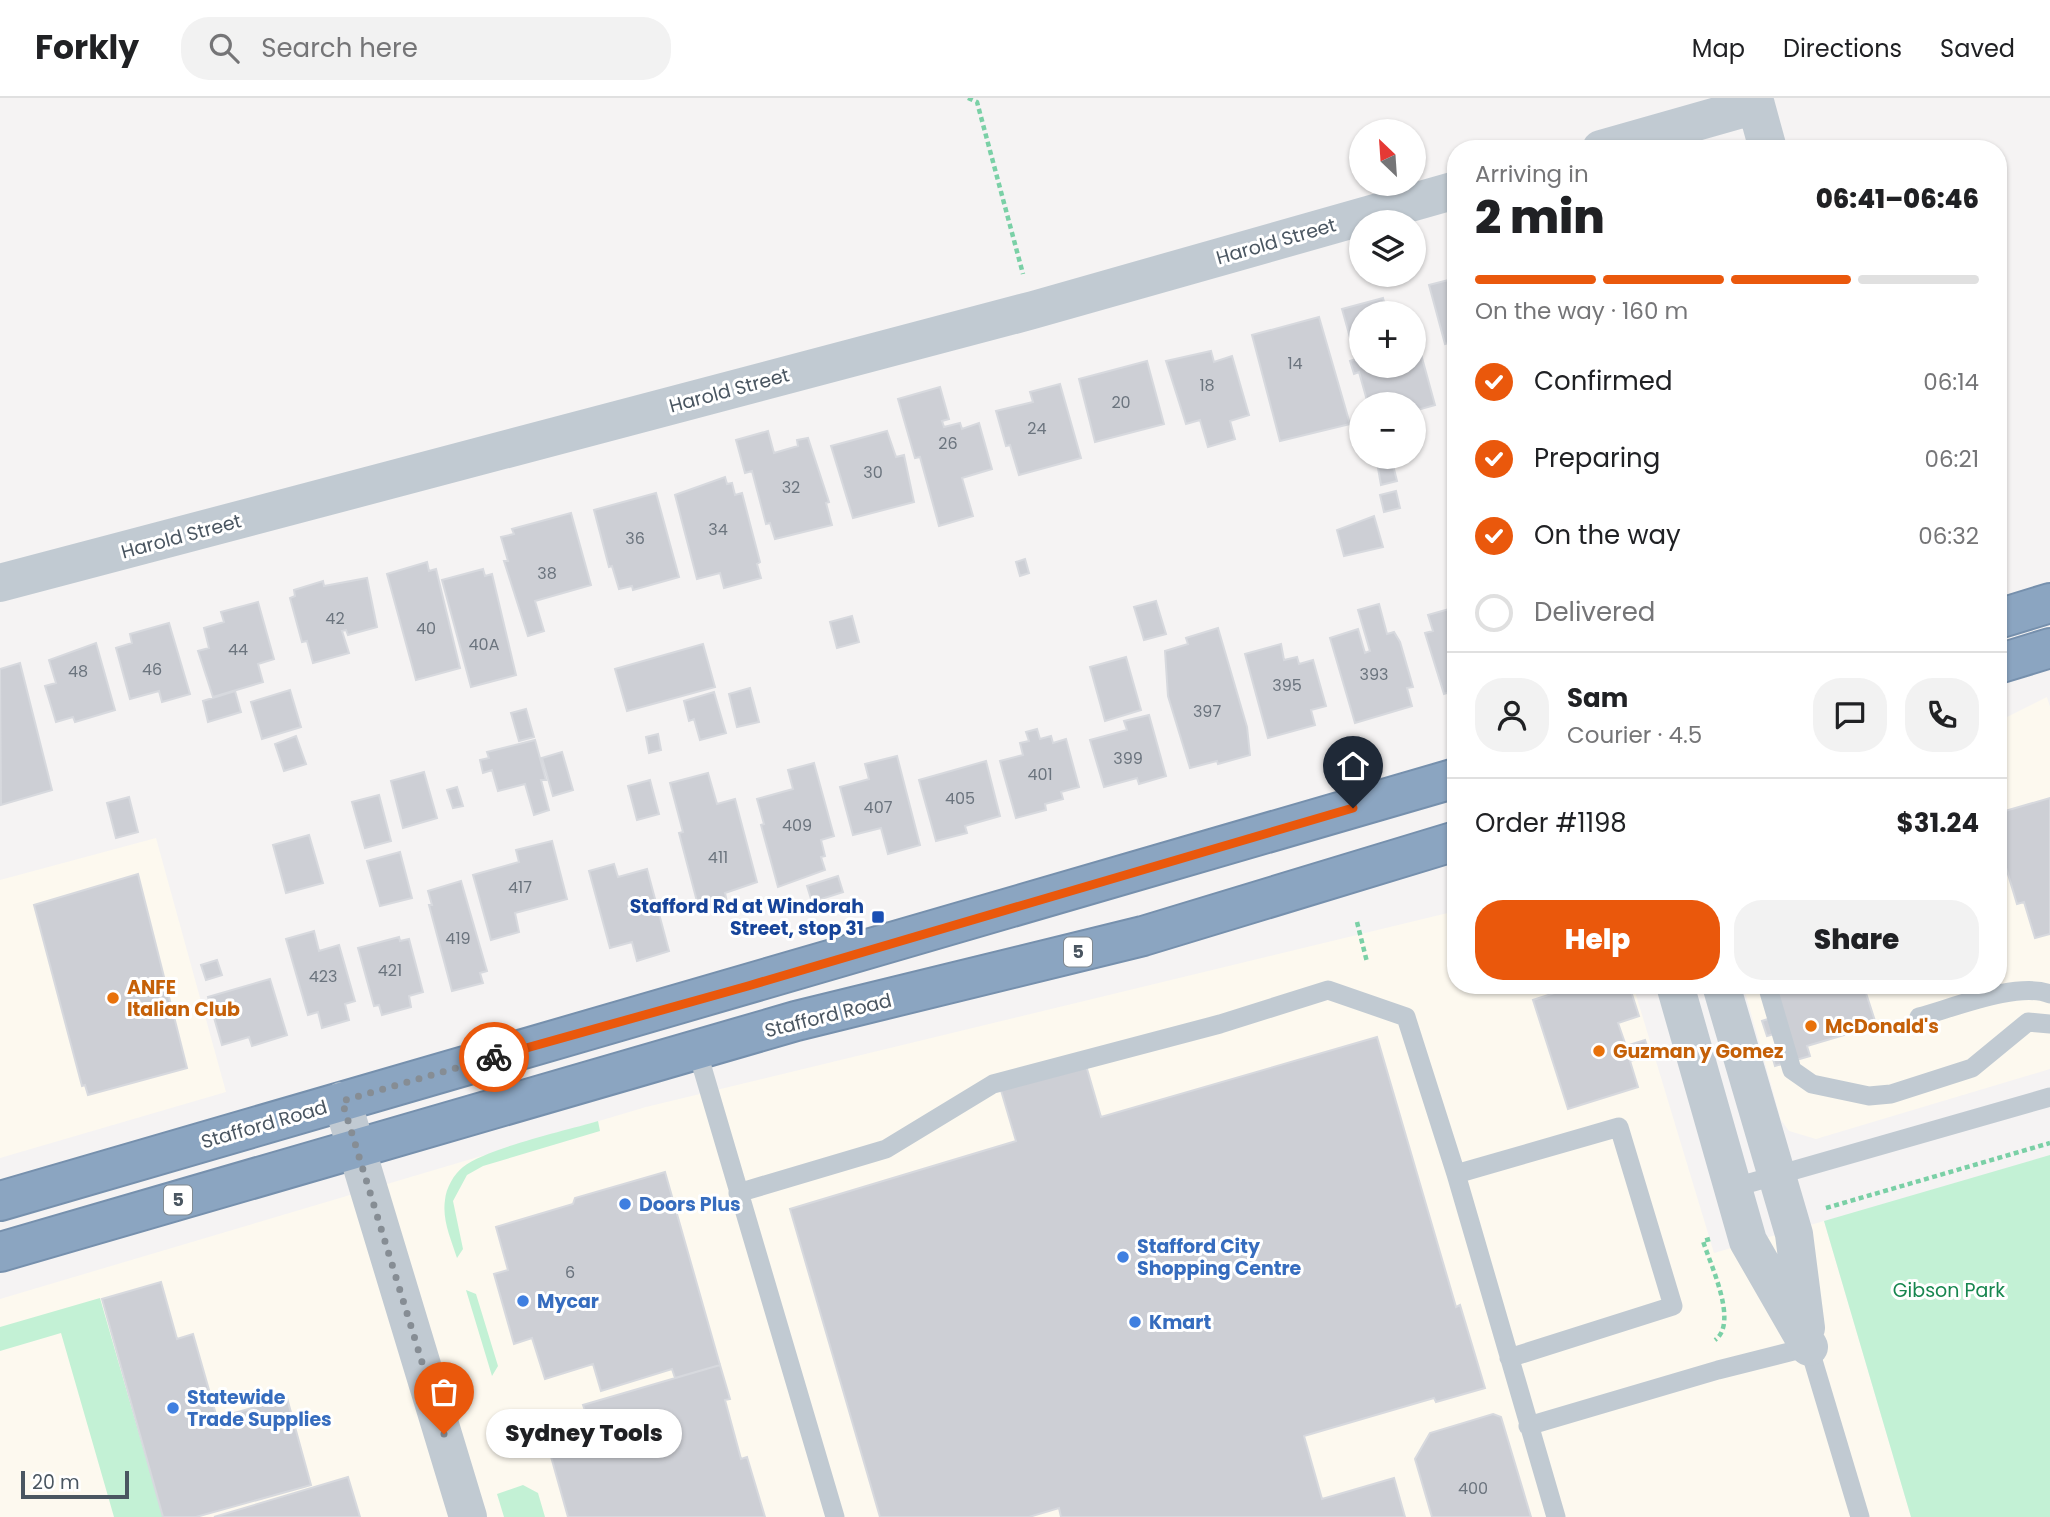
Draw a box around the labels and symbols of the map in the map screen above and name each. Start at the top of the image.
north arrow [1349,119,1426,196]
street label: Harold Street [1213,211,1339,271]
house number: 14 [1287,352,1303,375]
street label: Harold Street [666,361,792,420]
house number: 18 [1199,374,1215,397]
house number: 20 [1111,391,1131,414]
house number: 24 [1027,417,1047,440]
house number: 26 [938,432,958,455]
house number: 30 [863,461,883,484]
house number: 32 [782,476,800,499]
street label: Harold Street [118,507,244,566]
house number: 34 [708,518,728,541]
house number: 36 [625,527,645,550]
house number: 38 [537,562,557,585]
house number: 42 [325,607,345,630]
house number: 40 [416,617,436,640]
house number: 40A [469,633,500,656]
house number: 44 [228,638,248,661]
house number: 46 [142,658,162,681]
house number: 48 [68,660,88,683]
house number: 393 [1360,663,1388,686]
house number: 395 [1272,674,1302,697]
house number: 397 [1193,700,1221,723]
pin [1323,736,1383,808]
house number: 399 [1113,747,1143,770]
house number: 401 [1027,763,1053,786]
house number: 405 [945,787,975,810]
house number: 407 [864,796,893,819]
house number: 409 [782,814,812,837]
house number: 411 [708,846,728,869]
house number: 417 [508,876,532,899]
place label: Stafford Rd at Windorah Street, stop 31 [630,893,864,942]
marker: Stafford Rd at Windorah Street, stop 31 [870,909,886,925]
house number: 419 [445,927,471,950]
road number: 5 [1064,938,1092,966]
house number: 421 [378,959,402,982]
house number: 423 [309,965,337,988]
place label: ANFE Italian Club [127,974,240,1023]
street label: Stafford Road [762,987,894,1044]
marker: ANFE Italian Club [105,990,121,1006]
place label: McDonald's [1825,1013,1939,1040]
marker: McDonald's [1803,1018,1819,1034]
courier [459,1022,529,1092]
place label: Guzman y Gomez [1613,1038,1783,1065]
marker: Guzman y Gomez [1591,1043,1607,1059]
street label: Stafford Road [198,1094,330,1155]
road number: 5 [164,1185,192,1214]
place label: Doors Plus [639,1191,741,1218]
marker: Doors Plus [617,1196,633,1212]
place label: Stafford City Shopping Centre [1137,1233,1302,1282]
marker: Stafford City Shopping Centre [1115,1249,1131,1265]
house number: 6 [565,1261,575,1284]
park label: Gibson Park [1893,1277,2005,1304]
place label: Mycar [537,1288,599,1315]
marker: Mycar [515,1293,531,1309]
place label: Kmart [1149,1309,1211,1336]
marker: Kmart [1127,1314,1143,1330]
pin [414,1362,474,1434]
place label: Statewide Trade Supplies [187,1384,332,1433]
marker: Statewide Trade Supplies [165,1400,181,1416]
callout: Sydney Tools [486,1410,682,1458]
scale bar [21,1468,130,1500]
house number: 400 [1458,1477,1488,1500]

